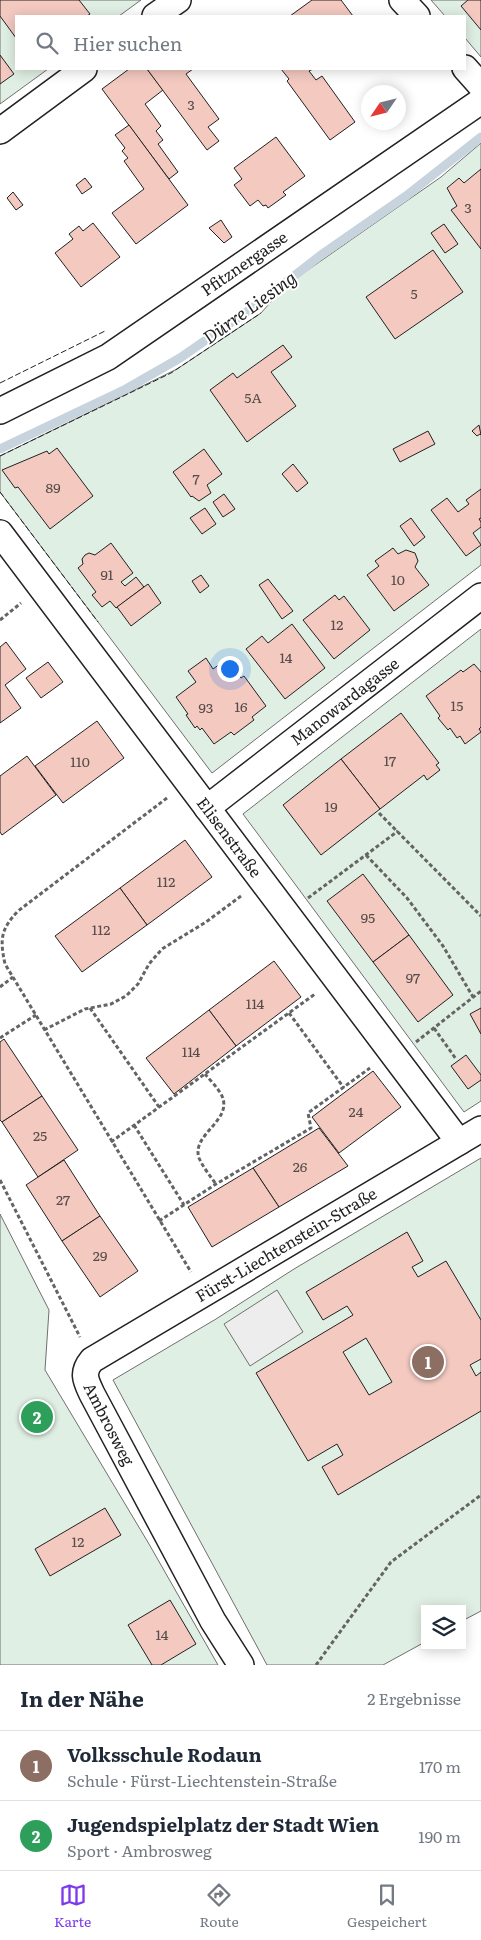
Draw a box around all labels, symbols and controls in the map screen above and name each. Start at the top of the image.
search box [15,15,466,70]
icon: search [33,29,61,57]
text: Hier suchen [73,29,182,57]
north arrow [361,85,406,130]
house number: 3 [187,94,195,114]
house number: 3 [464,197,472,217]
street label: Pfitznergasse [196,224,292,301]
water label: Dürre Liesing [197,264,301,350]
house number: 5 [410,283,418,303]
house number: 5A [244,387,262,407]
house number: 7 [192,468,200,488]
house number: 89 [45,477,61,497]
house number: 91 [100,564,114,584]
house number: 10 [391,569,405,589]
house number: 12 [331,614,343,634]
house number: 14 [280,647,293,667]
street label: Manowardagasse [285,651,403,751]
your location [217,656,243,682]
house number: 15 [451,695,463,715]
house number: 16 [234,696,248,716]
house number: 93 [199,697,213,717]
house number: 17 [384,750,396,770]
house number: 110 [70,751,90,771]
street label: Elisenstraße [192,791,268,882]
house number: 19 [324,796,338,816]
house number: 112 [157,871,175,891]
house number: 95 [361,907,375,927]
house number: 112 [92,919,110,939]
house number: 97 [406,967,420,987]
house number: 114 [246,993,265,1013]
house number: 114 [182,1041,201,1061]
house number: 24 [349,1101,364,1121]
house number: 25 [33,1125,47,1145]
house number: 26 [293,1156,308,1176]
street label: Fürst-Liechtenstein-Straße [190,1181,381,1307]
house number: 27 [56,1189,70,1209]
house number: 29 [93,1245,107,1265]
pin: 1 [412,1343,444,1381]
street label: Ambrosweg [79,1378,141,1469]
pin: 2 [21,1398,53,1436]
house number: 12 [72,1531,84,1551]
map controls [421,1605,466,1650]
button: layers [421,1605,466,1650]
house number: 14 [156,1624,169,1644]
text: In der Nähe [20,1682,144,1713]
text: 2 Ergebnisse [367,1686,461,1710]
text: Volksschule Rodaun [67,1740,262,1768]
text: 1 [33,1754,39,1778]
text: 170 m [419,1754,461,1778]
text: Schule · Fürst-Liechtenstein-Straße [67,1768,337,1792]
text: Jugendspielplatz der Stadt Wien [67,1810,379,1838]
text: 2 [32,1824,40,1848]
text: 190 m [418,1824,461,1848]
text: Sport · Ambrosweg [67,1838,212,1862]
tab: Karte [54,1881,91,1931]
tab: Route [200,1881,239,1931]
tab: Gespeichert [347,1881,427,1931]

